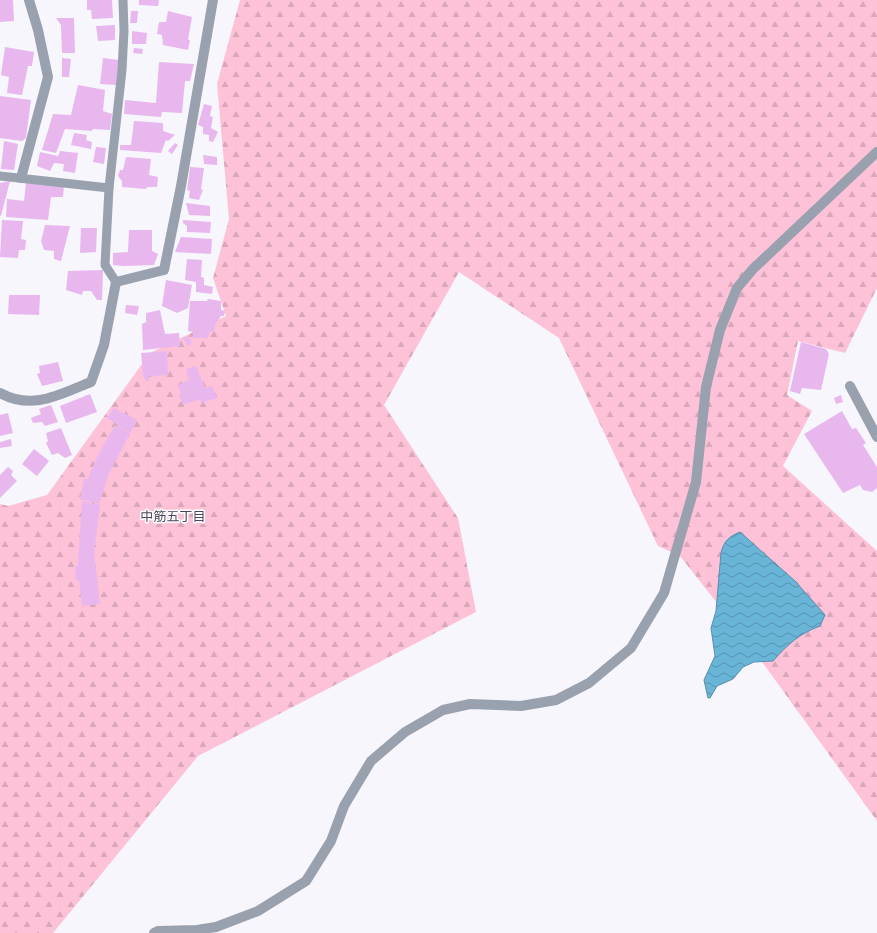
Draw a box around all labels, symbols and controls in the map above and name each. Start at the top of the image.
district label: 中筋五丁目 [140,508,206,524]

